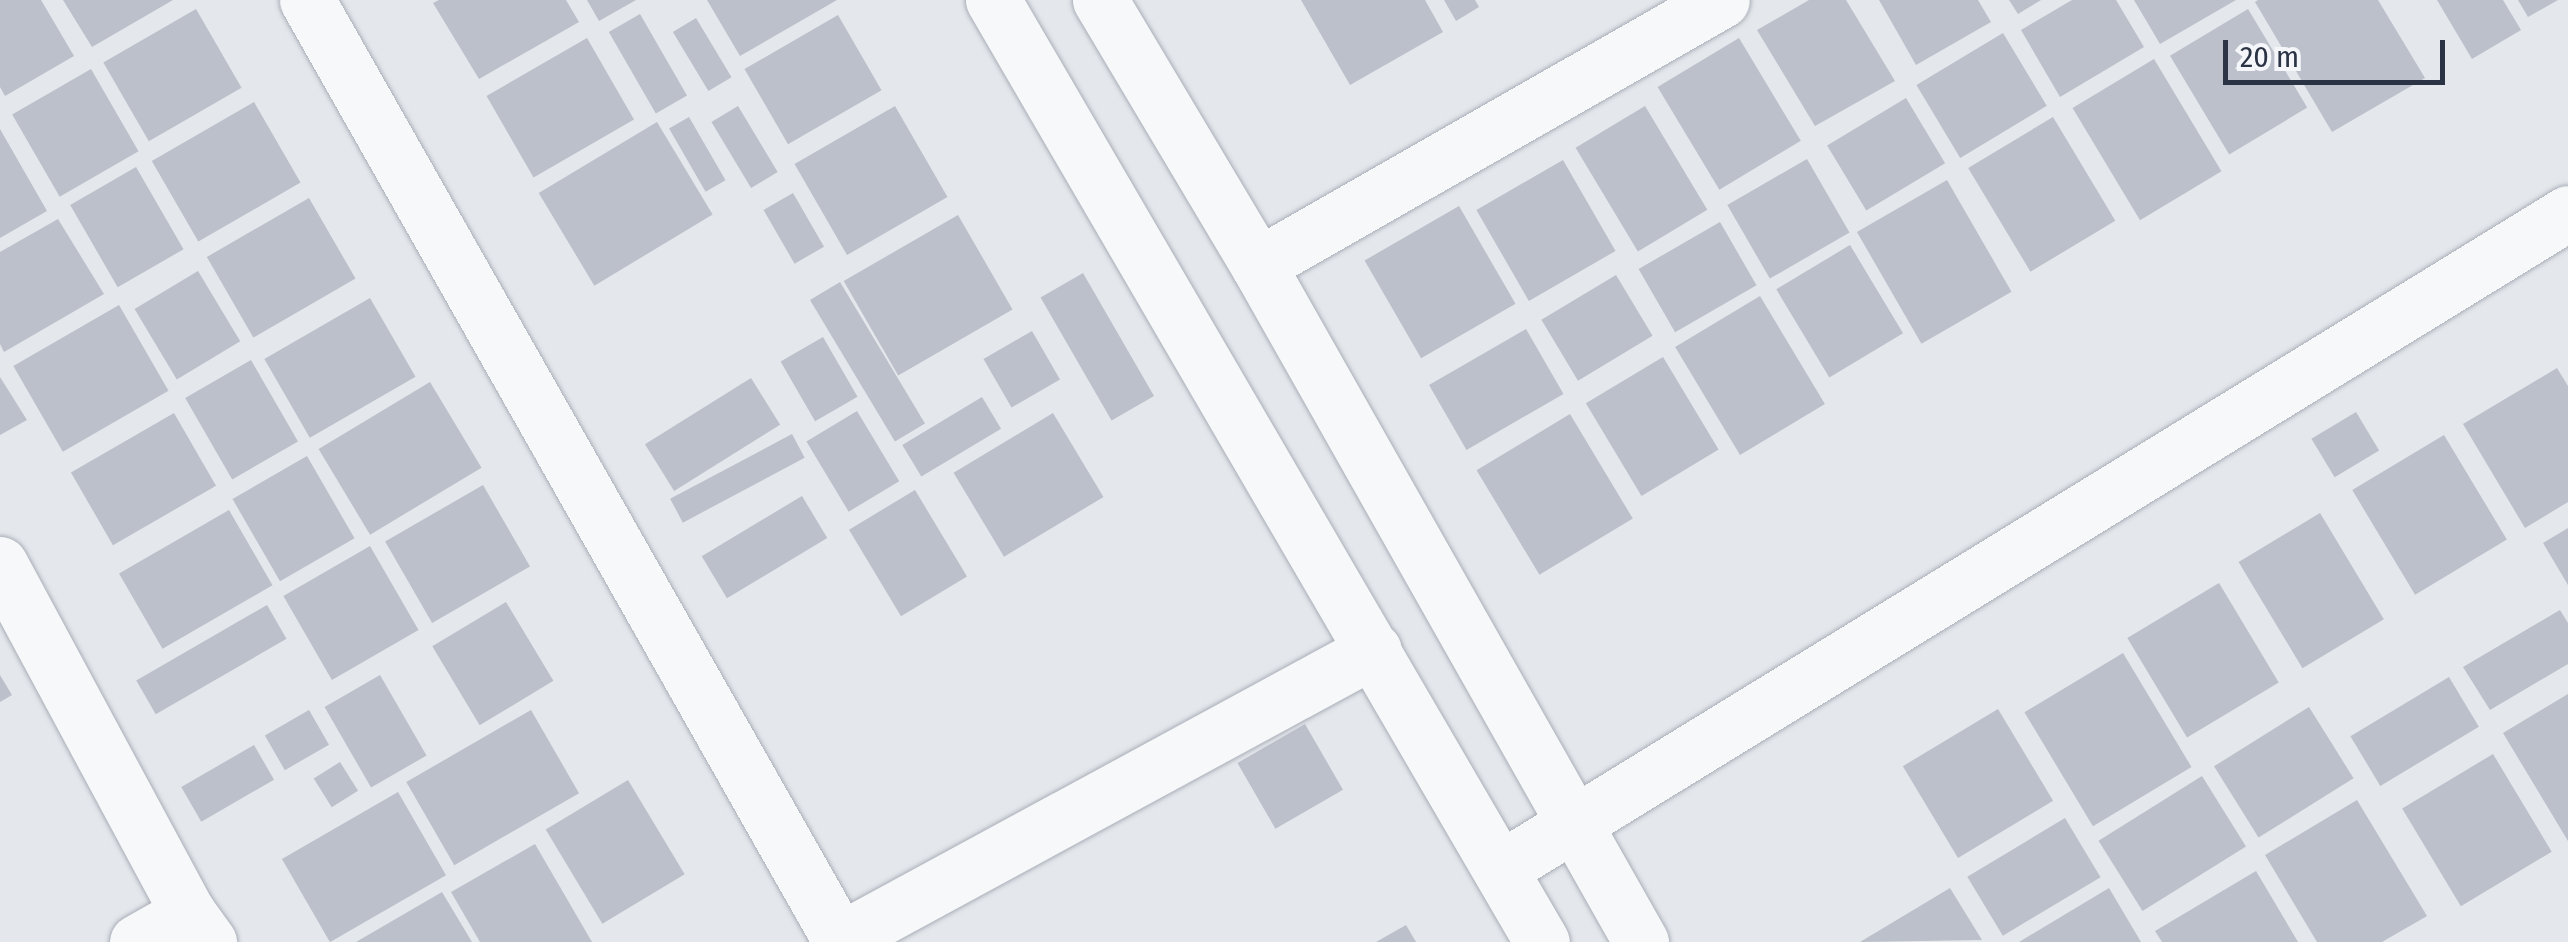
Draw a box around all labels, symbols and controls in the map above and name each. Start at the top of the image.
scale bar [2228,20,2450,82]
text: 20 m [2240,39,2299,75]

